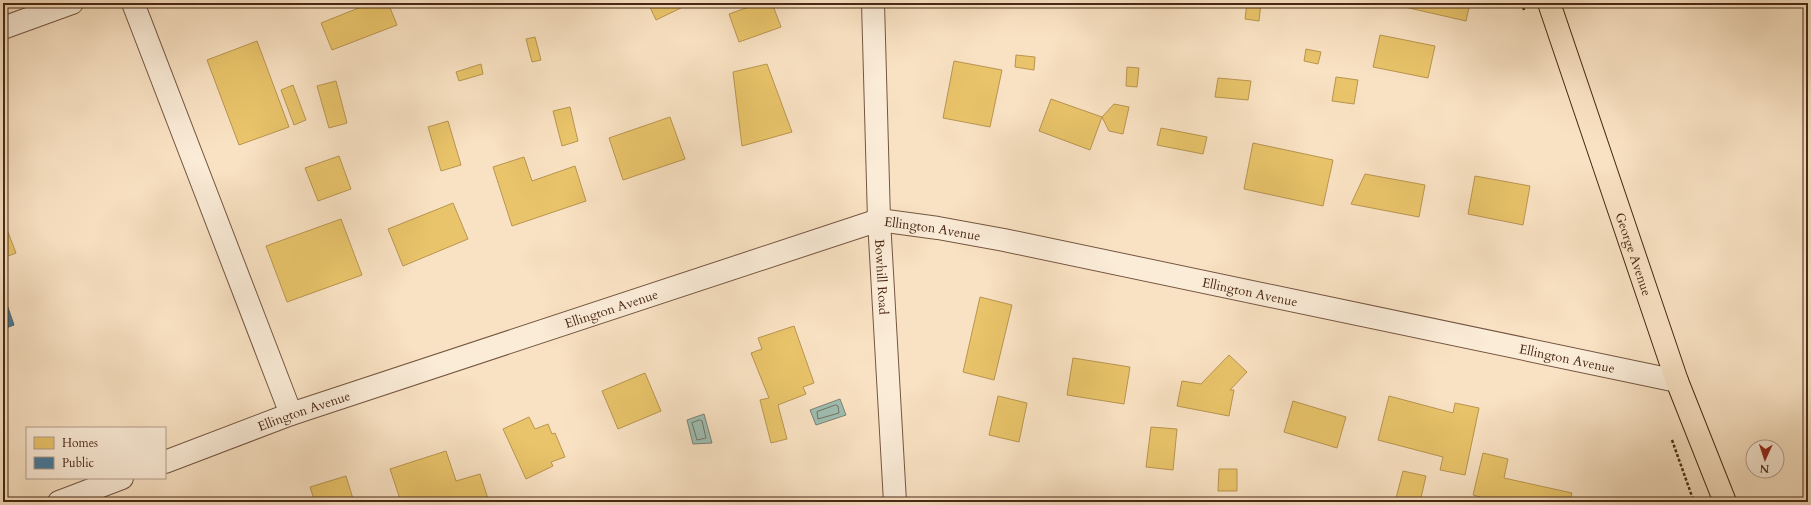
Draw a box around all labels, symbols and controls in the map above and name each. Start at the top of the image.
street label: George Avenue [1611,210,1656,298]
street label: Ellington Avenue [883,213,982,246]
street label: Bowhill Road [870,239,892,315]
street label: Ellington Avenue [1200,274,1299,311]
street label: Ellington Avenue [563,286,661,333]
street label: Ellington Avenue [1518,340,1616,378]
street label: Ellington Avenue [255,387,353,436]
legend [26,427,166,479]
text: Homes [62,435,98,451]
north arrow [1745,439,1785,479]
text: Public [62,455,95,471]
text: N [1759,461,1770,476]

